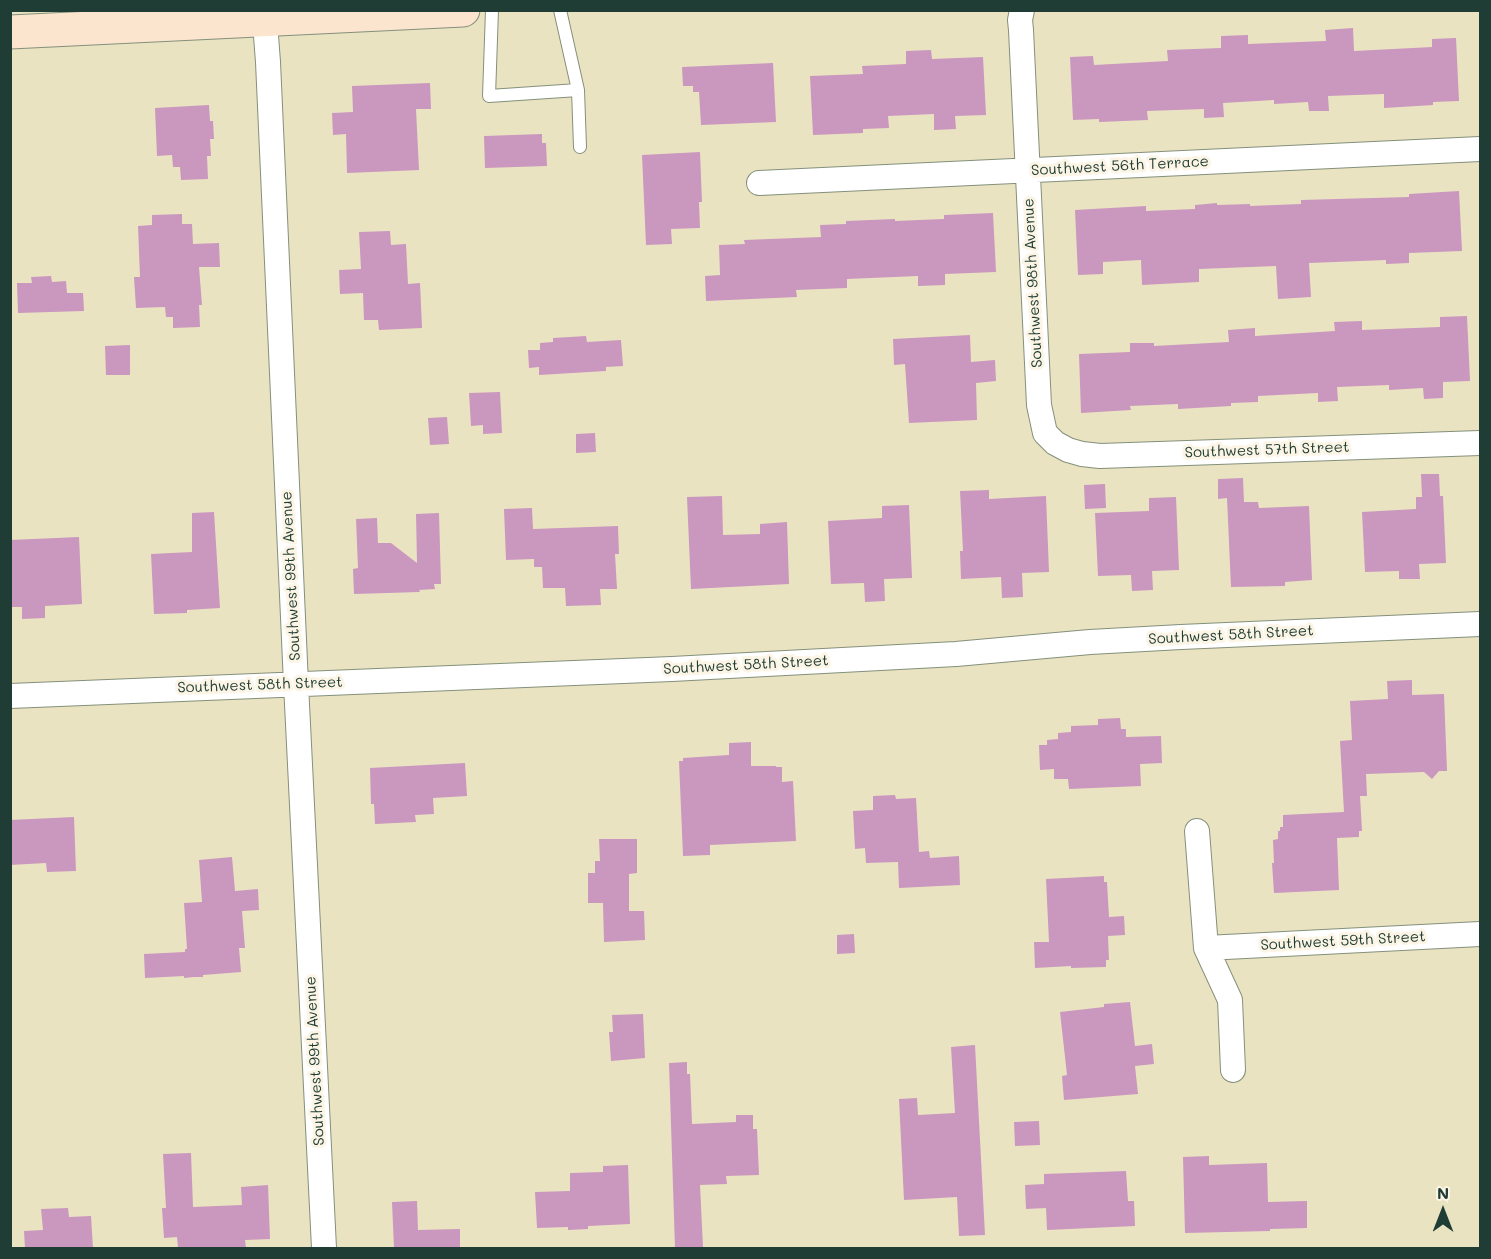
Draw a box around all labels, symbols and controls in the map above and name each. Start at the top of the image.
street label: Southwest 56th Terrace [1031,152,1209,180]
street label: Southwest 98th Avenue [1020,198,1046,368]
street label: Southwest 57th Street [1184,438,1350,462]
street label: Southwest 99th Avenue [278,491,304,661]
street label: Southwest 58th Street [1148,622,1314,648]
street label: Southwest 58th Street [663,652,829,678]
street label: Southwest 58th Street [177,673,343,697]
street label: Southwest 59th Street [1260,928,1426,954]
street label: Southwest 99th Avenue [302,976,328,1146]
north arrow [1413,1181,1473,1241]
text: N [1437,1182,1449,1203]

